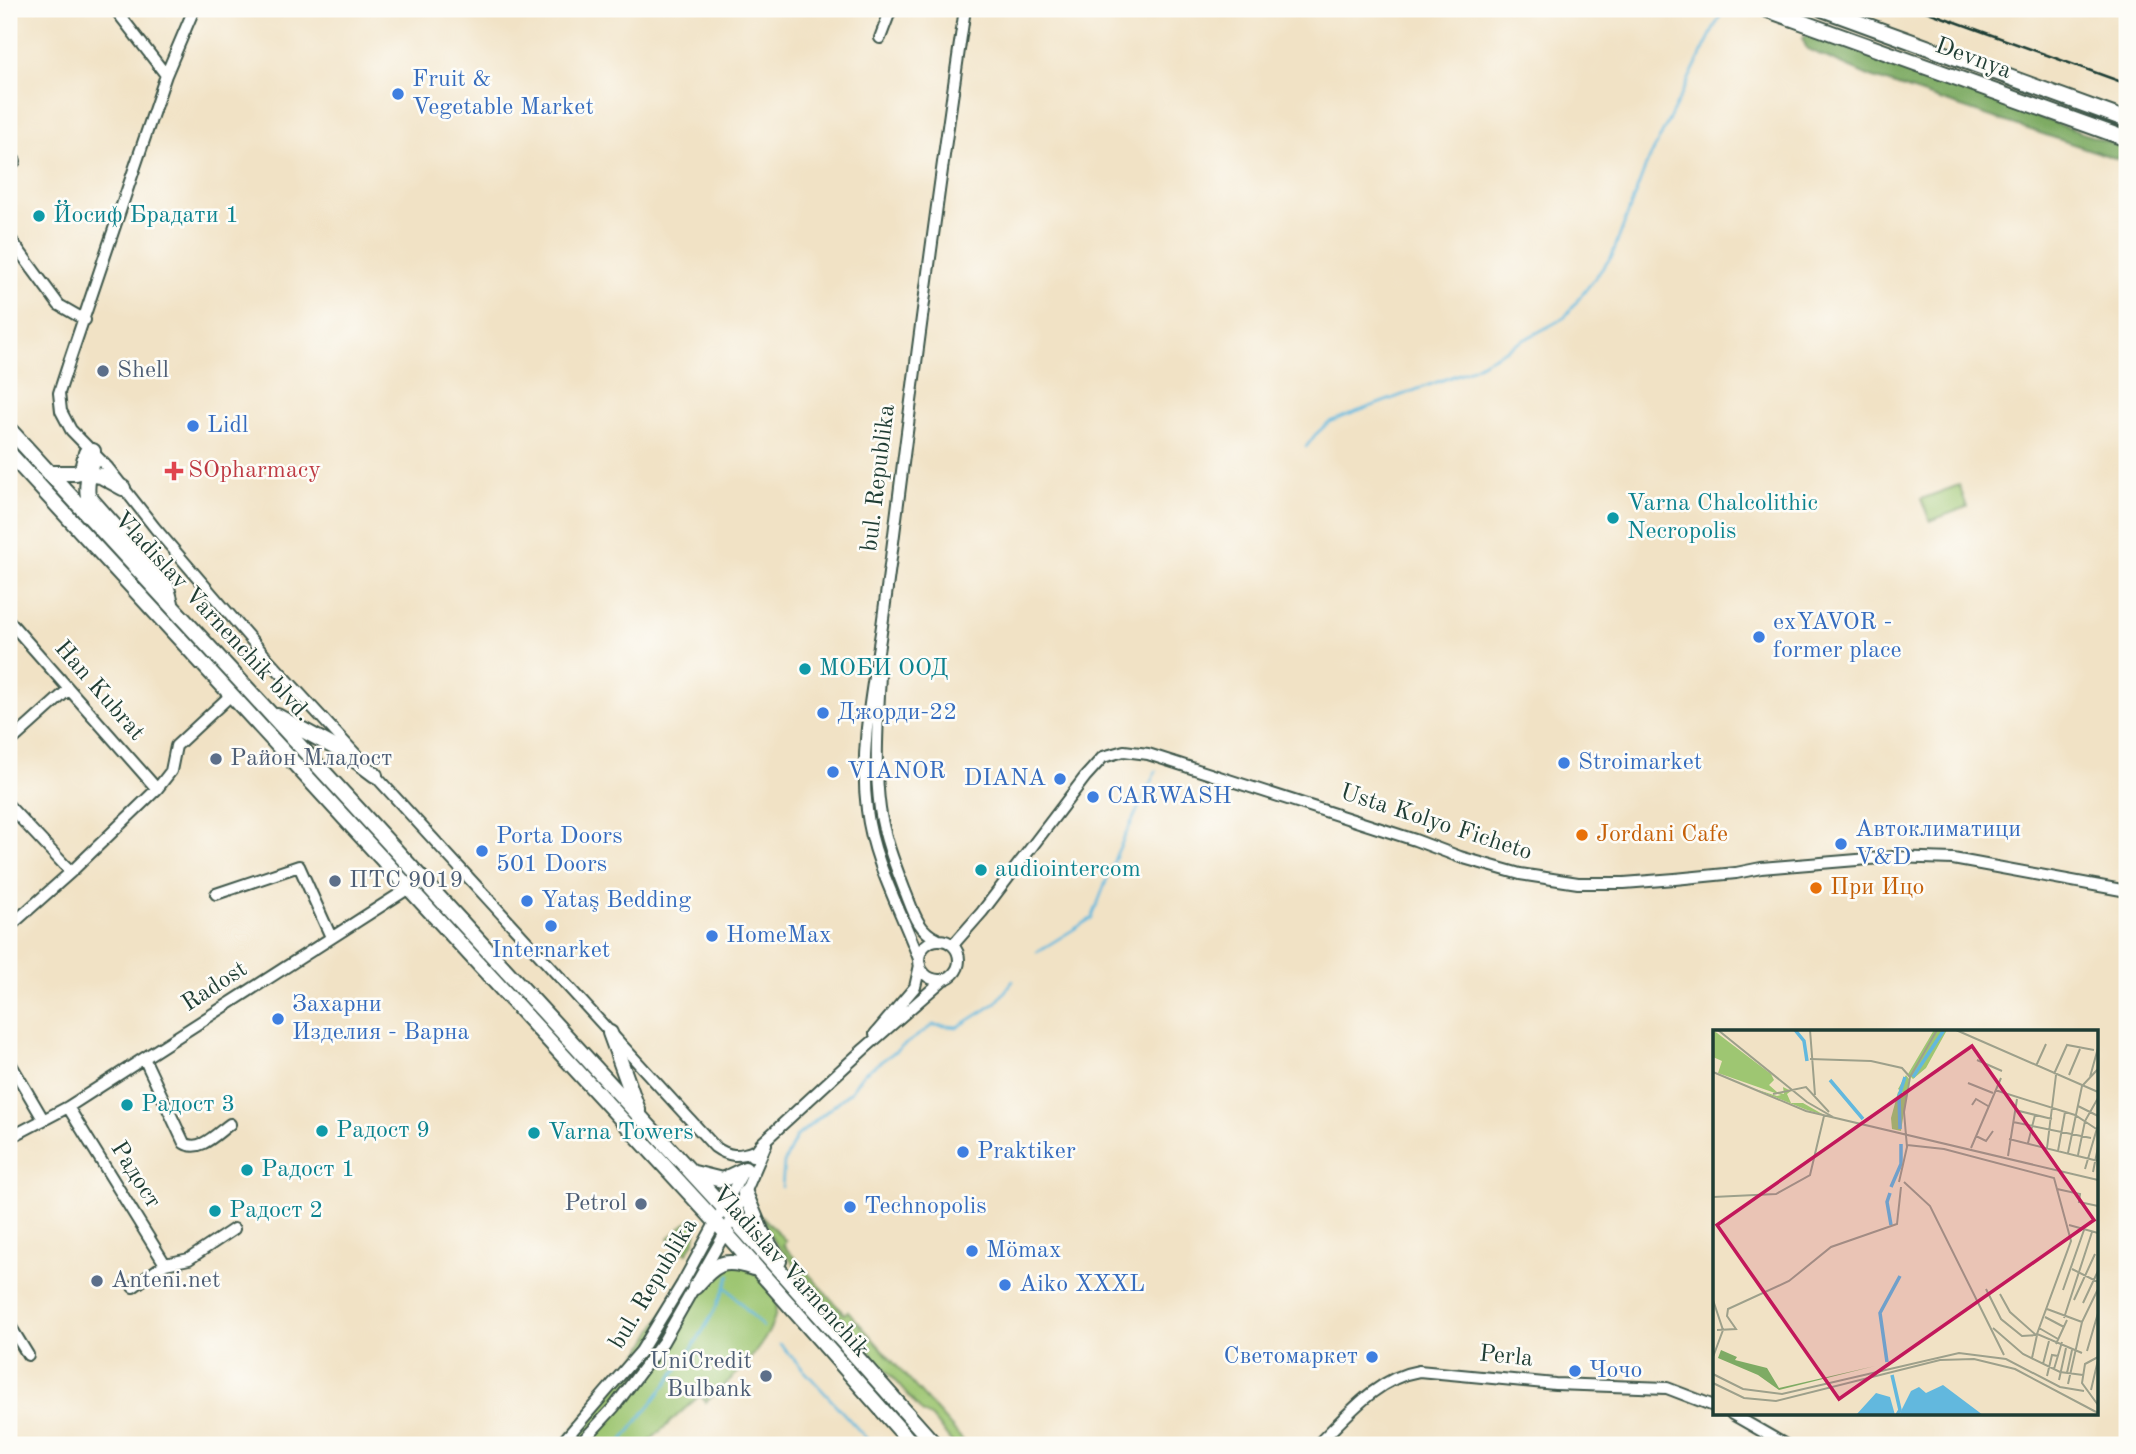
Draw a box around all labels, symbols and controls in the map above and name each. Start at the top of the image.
street label: Devnya [1932,34,2014,84]
place label: Fruit & Vegetable Market [412,68,594,120]
marker: Fruit & Vegetable Market [390,86,406,102]
place label: Йосиф Брадати 1 [53,199,239,228]
marker: Йосиф Брадати 1 [31,208,47,224]
place label: Shell [117,359,169,383]
marker: Shell [95,363,111,379]
street label: bul. Republika [858,403,900,553]
place label: Lidl [207,414,249,438]
marker: Lidl [185,418,201,434]
place label: SOpharmacy [188,459,321,483]
marker: SOpharmacy [166,463,182,479]
place label: Varna Chalcolithic Necropolis [1627,492,1818,544]
street label: Vladislav Varnenchik blvd. [109,507,315,727]
marker: Varna Chalcolithic Necropolis [1605,510,1621,526]
place label: exYAVOR - former place [1773,611,1902,663]
marker: exYAVOR - former place [1751,629,1767,645]
street label: Han Kubrat [49,636,149,746]
place label: МОБИ ООД [819,657,948,681]
marker: МОБИ ООД [797,661,813,677]
place label: Джорди-22 [837,701,957,725]
marker: Джорди-22 [815,705,831,721]
place label: Район Младост [230,747,392,771]
marker: Район Младост [208,751,224,767]
place label: Stroimarket [1578,751,1702,775]
marker: Stroimarket [1556,755,1572,771]
place label: VIANOR [847,760,946,784]
marker: VIANOR [825,764,841,780]
place label: DIANA [963,767,1046,791]
marker: DIANA [1052,771,1068,787]
street label: Usta Kolyo Ficheto [1337,781,1535,865]
place label: CARWASH [1107,785,1232,809]
marker: CARWASH [1085,789,1101,805]
place label: Автоклиматици V&D [1855,818,2021,870]
place label: Jordani Cafe [1596,823,1728,847]
place label: Porta Doors 501 Doors [496,825,623,877]
marker: Jordani Cafe [1574,827,1590,843]
marker: Автоклиматици V&D [1833,836,1849,852]
marker: Porta Doors 501 Doors [474,843,490,859]
place label: audiointercom [995,858,1141,882]
marker: audiointercom [973,862,989,878]
place label: ПТС 9019 [349,869,464,893]
marker: ПТС 9019 [327,873,343,889]
place label: При Ицо [1830,876,1925,900]
marker: При Ицо [1808,880,1824,896]
place label: Yataş Bedding [541,889,691,913]
marker: Yataş Bedding [519,893,535,909]
marker: Internarket [543,918,559,934]
place label: HomeMax [726,924,831,948]
marker: HomeMax [704,928,720,944]
place label: Internarket [492,939,610,963]
street label: Radost [178,957,252,1017]
place label: Захарни Изделия - Варна [292,993,470,1045]
marker: Захарни Изделия - Варна [270,1011,286,1027]
inset map [1713,1030,2098,1416]
place label: Радост 3 [141,1093,235,1117]
marker: Радост 3 [119,1097,135,1113]
place label: Радост 9 [336,1119,430,1143]
place label: Varna Towers [548,1121,694,1145]
marker: Радост 9 [314,1123,330,1139]
marker: Varna Towers [526,1125,542,1141]
street label: Радост [105,1137,165,1213]
place label: Praktiker [977,1140,1076,1164]
marker: Praktiker [955,1144,971,1160]
place label: Радост 1 [261,1158,355,1182]
marker: Радост 1 [239,1162,255,1178]
street label: Vladislav Varnenchik [707,1182,873,1362]
place label: Petrol [564,1192,627,1216]
place label: Technopolis [864,1195,987,1219]
marker: Petrol [633,1196,649,1212]
place label: Радост 2 [229,1199,323,1223]
marker: Technopolis [842,1199,858,1215]
marker: Радост 2 [207,1203,223,1219]
street label: bul. Republika [606,1214,702,1354]
place label: Mömax [986,1239,1061,1263]
marker: Mömax [964,1243,980,1259]
place label: Anteni.net [111,1269,220,1293]
marker: Anteni.net [89,1273,105,1289]
place label: Aiko XXXL [1019,1273,1145,1297]
marker: Aiko XXXL [997,1277,1013,1293]
street label: Perla [1478,1342,1534,1372]
place label: Светомаркет [1224,1345,1358,1369]
marker: Светомаркет [1364,1349,1380,1365]
place label: UniCredit Bulbank [649,1350,752,1402]
place label: Чочо [1589,1359,1642,1383]
marker: Чочо [1567,1363,1583,1379]
marker: UniCredit Bulbank [758,1368,774,1384]

